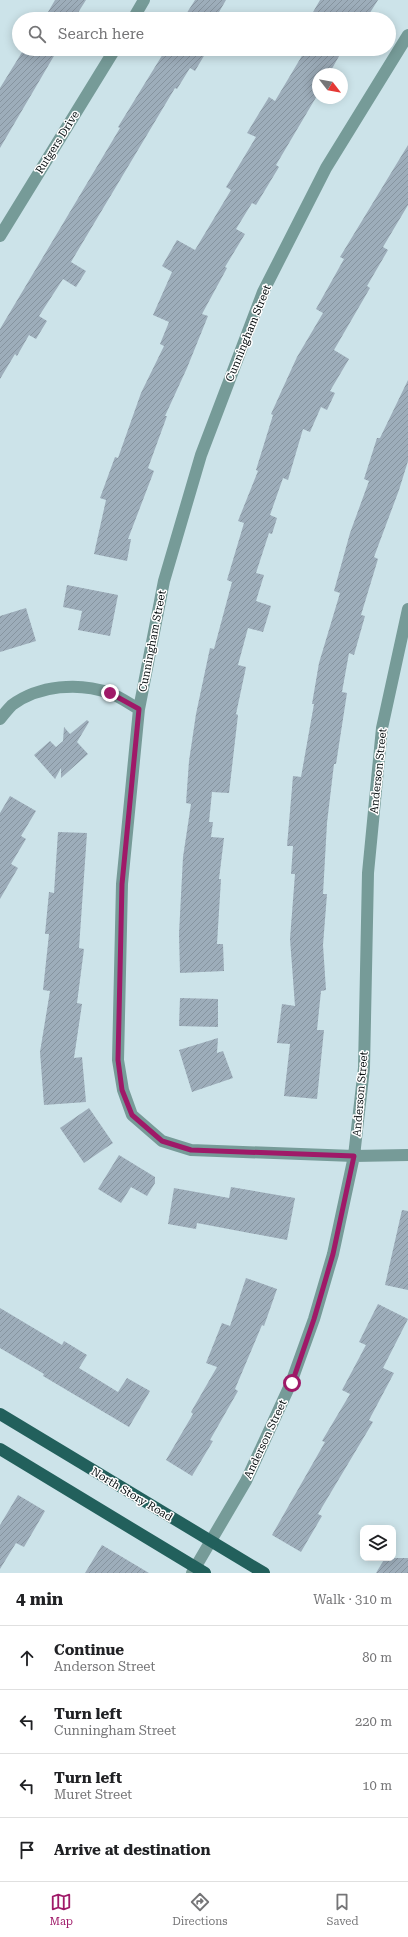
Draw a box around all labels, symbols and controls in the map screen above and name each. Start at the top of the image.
search box [12,12,396,56]
icon: search [26,23,48,45]
text: Search here [58,25,144,43]
north arrow [312,68,348,104]
street label: Rutgers Drive [33,108,82,176]
street label: Cunningham Street [223,283,274,384]
street label: Cunningham Street [136,589,169,693]
route end [101,684,119,702]
street label: Anderson Street [368,728,389,814]
street label: Anderson Street [350,1051,371,1137]
route start [283,1374,301,1392]
street label: Anderson Street [241,1398,289,1481]
street label: North Story Road [89,1465,175,1524]
map controls [360,1525,396,1561]
button: layers [360,1525,396,1561]
text: 4 min [16,1589,63,1609]
text: Walk · 310 m [313,1592,392,1607]
text: Continue [54,1641,124,1659]
icon: ahead [16,1647,38,1669]
text: 80 m [362,1650,392,1665]
text: Anderson Street [54,1659,155,1674]
text: Turn left [54,1705,122,1723]
icon: left [16,1711,38,1733]
text: 220 m [355,1714,392,1729]
text: Cunningham Street [54,1723,176,1738]
text: Turn left [54,1769,122,1787]
icon: left [16,1775,38,1797]
text: 10 m [362,1778,392,1793]
text: Muret Street [54,1787,132,1802]
icon: arrive [16,1839,38,1861]
text: Arrive at destination [54,1841,210,1859]
tab: Map [50,1891,73,1928]
tab: Directions [172,1891,227,1928]
tab: Saved [327,1891,358,1928]

